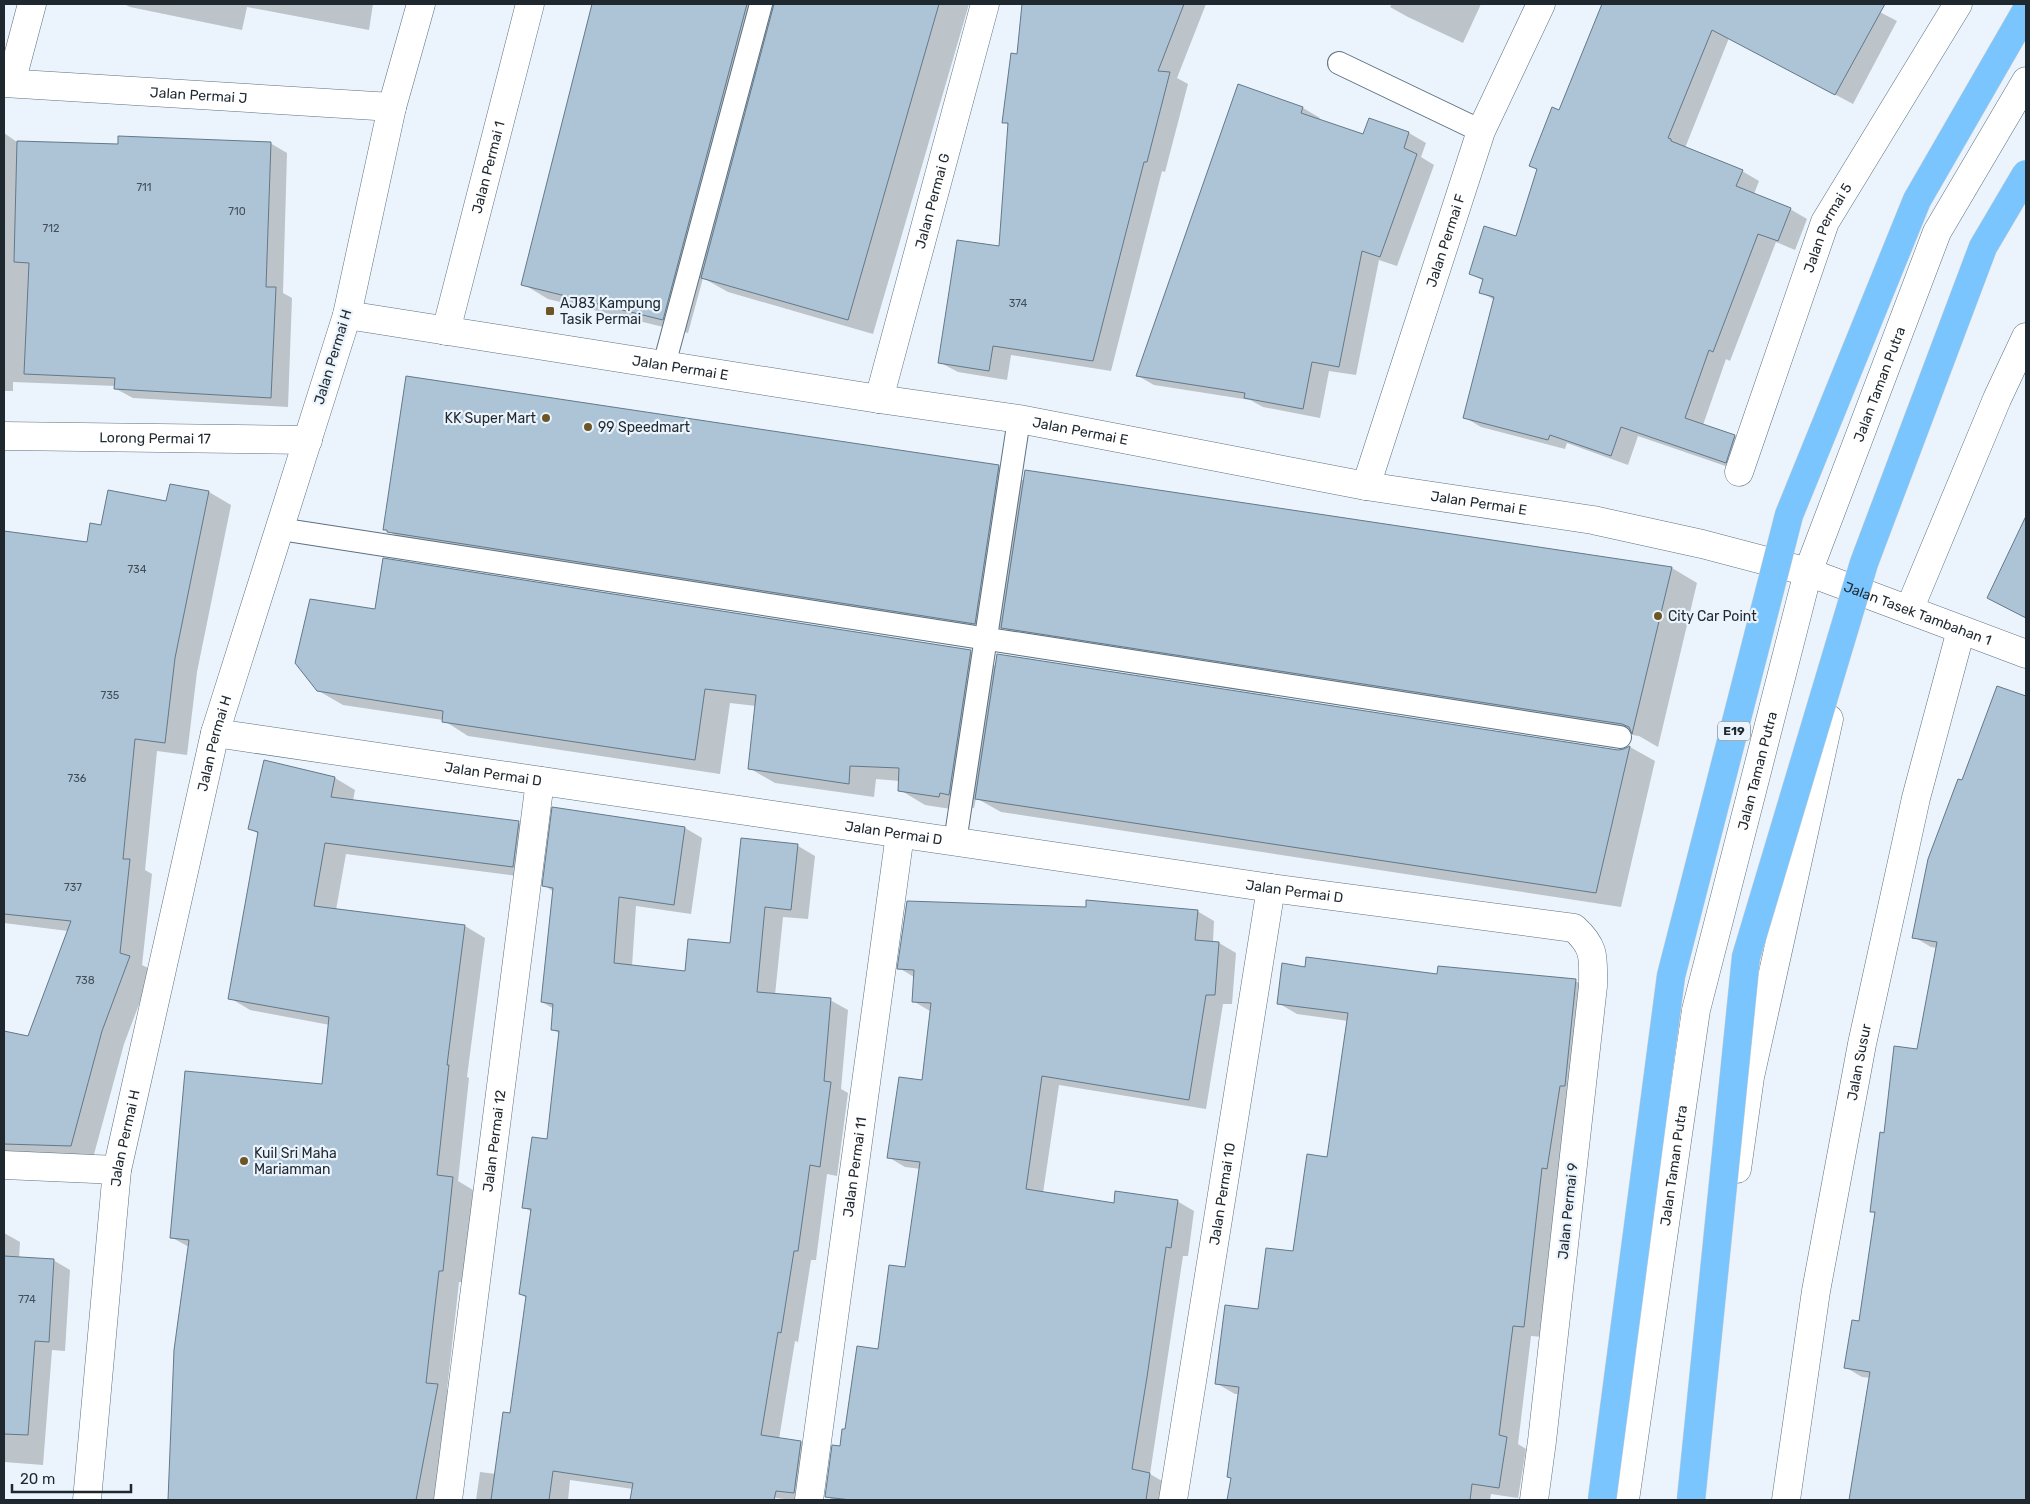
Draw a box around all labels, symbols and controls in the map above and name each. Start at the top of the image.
street label: Jalan Permai J [149,84,248,107]
street label: Jalan Permai 1 [468,119,508,215]
street label: Jalan Permai G [911,151,953,251]
street label: Jalan Permai 5 [1800,180,1855,275]
house number: 711 [136,181,152,194]
street label: Jalan Permai F [1422,192,1469,289]
house number: 710 [228,205,246,218]
house number: 712 [43,222,59,235]
place label: AJ83 Kampung Tasik Permai [560,295,661,328]
house number: 374 [1009,297,1028,310]
marker: AJ83 Kampung Tasik Permai [544,305,556,317]
street label: Jalan Permai H [310,307,356,407]
street label: Jalan Taman Putra [1850,324,1909,444]
street label: Jalan Permai E [631,352,730,384]
place label: KK Super Mart [444,410,537,427]
marker: KK Super Mart [540,412,552,424]
street label: Jalan Permai E [1031,413,1130,448]
place label: 99 Speedmart [598,419,691,436]
marker: 99 Speedmart [582,421,594,433]
street label: Lorong Permai 17 [99,429,211,447]
street label: Jalan Permai E [1429,487,1528,518]
house number: 734 [127,563,147,576]
street label: Jalan Tasek Tambahan 1 [1842,578,1994,649]
place label: City Car Point [1668,608,1757,625]
marker: City Car Point [1652,610,1664,622]
house number: 735 [101,689,120,702]
street label: Jalan Permai H [194,693,235,793]
street label: Jalan Taman Putra [1734,710,1780,832]
road number: E19 [1718,721,1750,740]
street label: Jalan Permai D [443,758,543,789]
house number: 736 [68,772,87,785]
street label: Jalan Permai D [844,817,944,848]
street label: Jalan Permai D [1245,876,1344,906]
house number: 737 [64,881,82,894]
house number: 738 [75,974,95,987]
street label: Jalan Susur [1843,1022,1875,1102]
street label: Jalan Permai H [107,1088,143,1187]
street label: Jalan Permai 12 [479,1089,509,1193]
street label: Jalan Taman Putra [1656,1104,1691,1227]
street label: Jalan Permai 11 [839,1116,870,1218]
street label: Jalan Permai 10 [1205,1141,1239,1246]
place label: Kuil Sri Maha Mariamman [254,1145,337,1178]
marker: Kuil Sri Maha Mariamman [238,1155,250,1167]
street label: Jalan Permai 9 [1554,1162,1582,1260]
house number: 774 [18,1293,36,1306]
scale bar [12,1462,131,1494]
text: 20 m [20,1470,55,1488]

